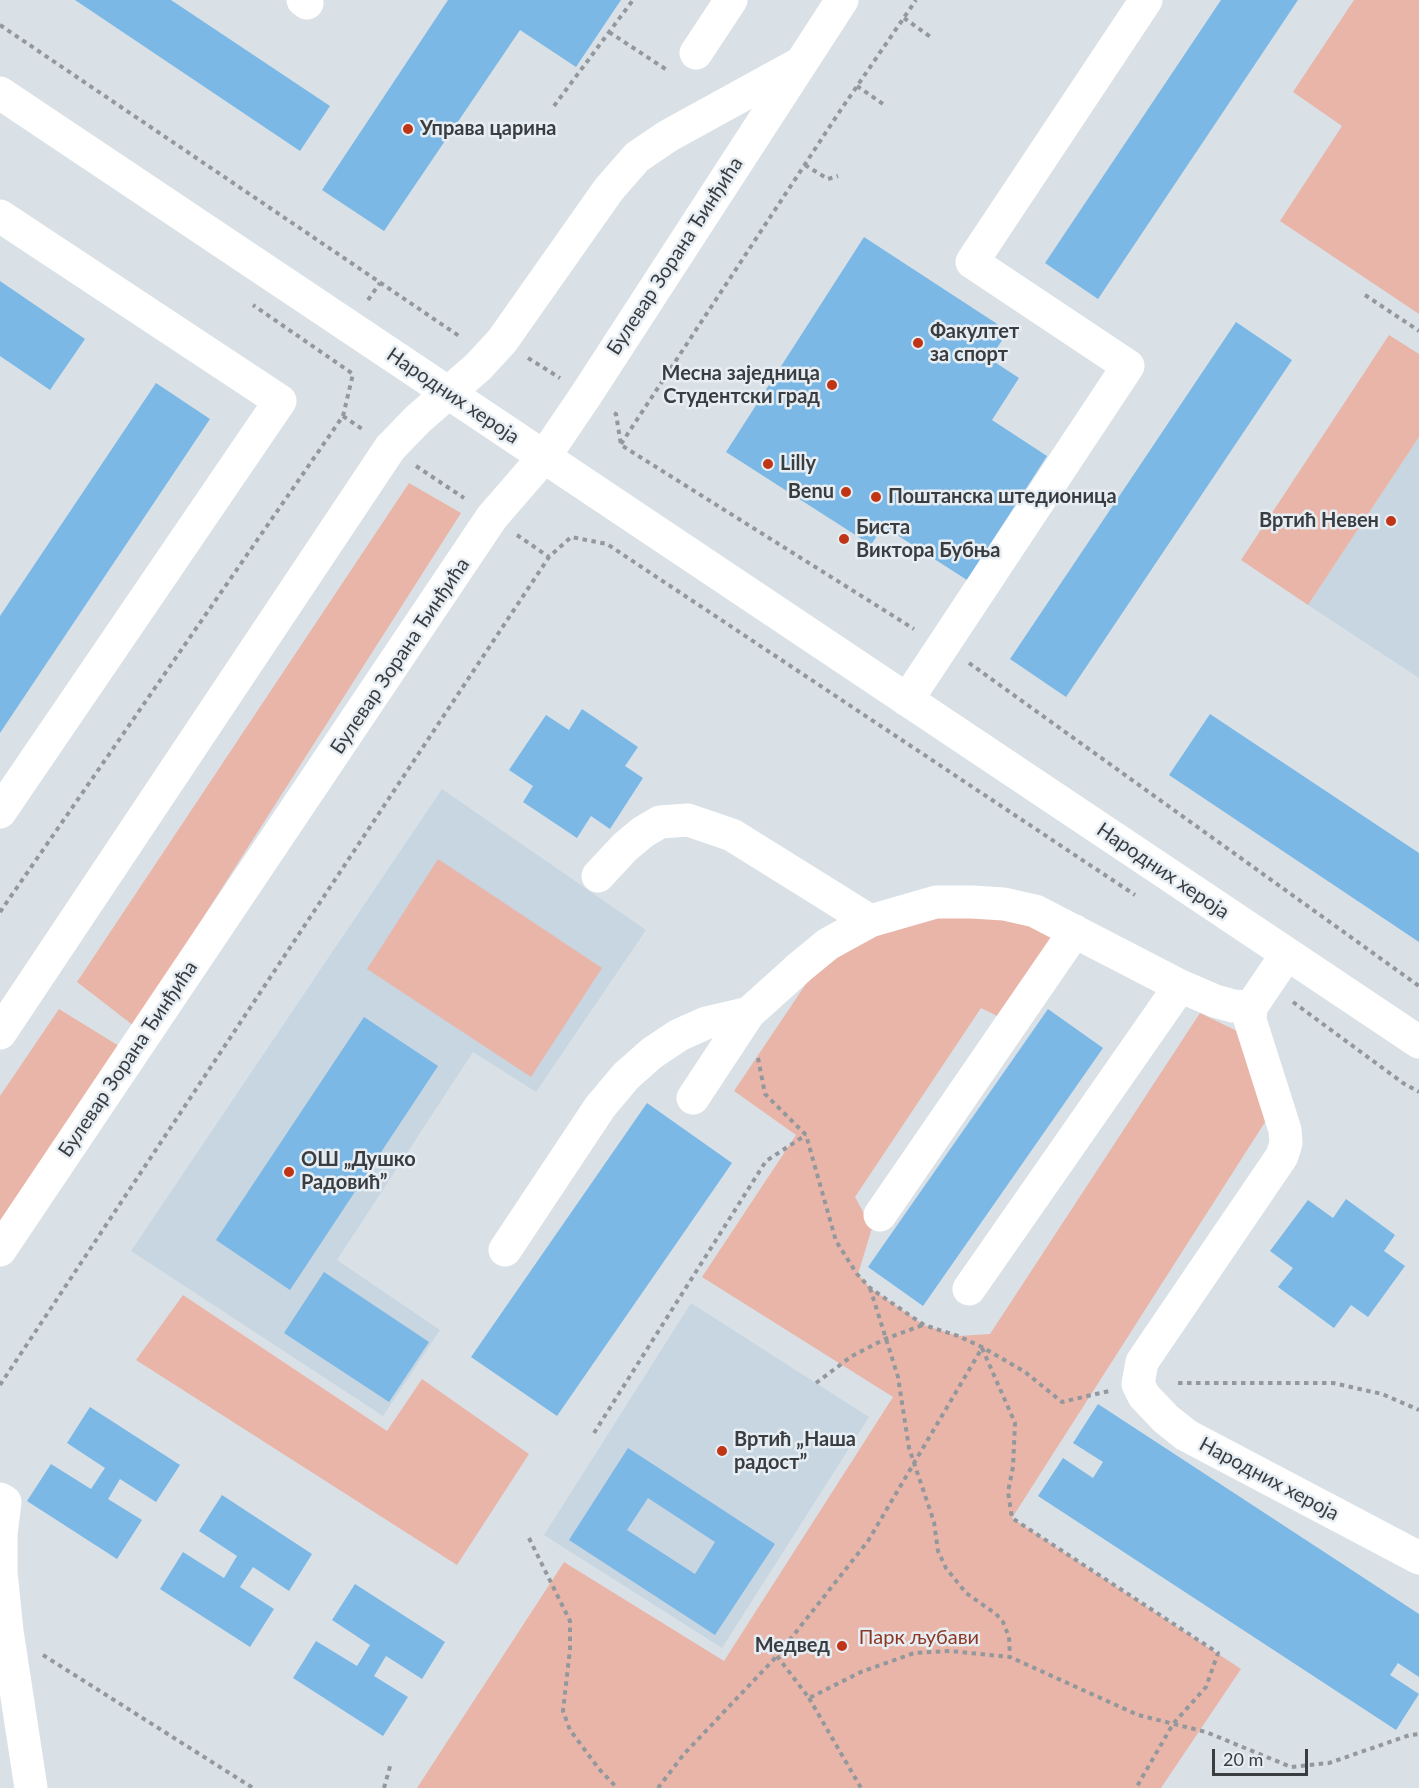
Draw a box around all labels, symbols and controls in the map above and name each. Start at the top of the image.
place label: Управа царина [420,117,557,141]
marker: Управа царина [401,122,415,136]
street label: Булевар Зорана Ђинђића [602,153,748,359]
place label: Факултет за спорт [930,320,1019,367]
marker: Факултет за спорт [911,336,925,350]
street label: Народних хероја [382,343,524,449]
place label: Месна заједница Студентски град [662,362,820,409]
marker: Месна заједница Студентски град [825,378,839,392]
place label: Lilly [780,452,816,476]
marker: Lilly [761,457,775,471]
place label: Benu [788,480,834,504]
marker: Benu [839,485,853,499]
place label: Поштанска штедионица [888,485,1117,509]
marker: Поштанска штедионица [869,490,883,504]
place label: Вртић Невен [1259,509,1379,533]
marker: Вртић Невен [1384,514,1398,528]
place label: Биста Виктора Бубња [856,516,1000,563]
marker: Биста Виктора Бубња [837,532,851,546]
street label: Булевар Зорана Ђинђића [325,554,475,758]
street label: Народних хероја [1092,818,1234,924]
street label: Булевар Зорана Ђинђића [53,957,203,1161]
place label: ОШ „Душко Радовић” [301,1148,416,1195]
marker: ОШ „Душко Радовић” [282,1165,296,1179]
place label: Вртић „Наша радост” [734,1428,856,1475]
street label: Народних хероја [1195,1432,1343,1526]
marker: Вртић „Наша радост” [715,1444,729,1458]
park label: Парк љубави [859,1626,979,1650]
place label: Медвед [755,1634,830,1658]
marker: Медвед [835,1639,849,1653]
scale bar [1215,1737,1311,1775]
text: 20 m [1223,1748,1263,1770]

